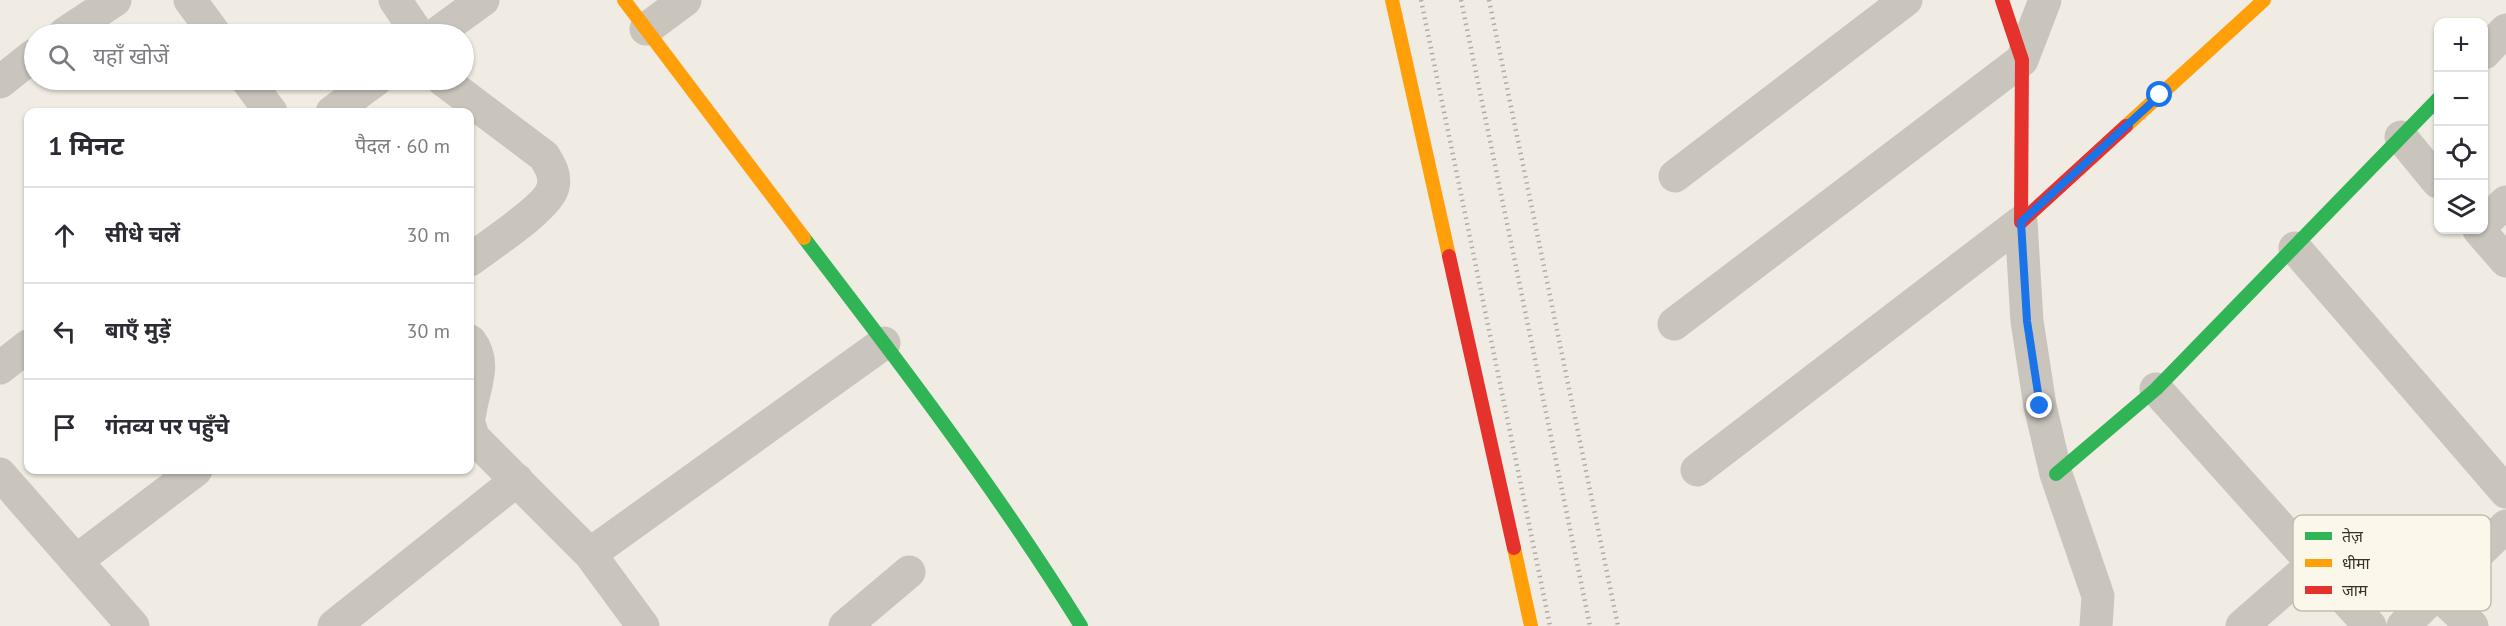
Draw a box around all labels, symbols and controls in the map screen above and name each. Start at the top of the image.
map controls [2434,18,2488,234]
button: + [2434,18,2488,72]
search box [24,24,474,90]
icon: search [45,41,78,74]
text: यहाँ खोजें [93,42,169,70]
button: − [2434,72,2488,126]
route start [2146,81,2172,107]
button: locate [2434,126,2488,180]
text: 1 मिनट [48,129,124,162]
text: पैदल · 60 m [355,133,450,159]
button: layers [2434,180,2488,234]
icon: ahead [48,219,81,252]
text: सीधे चलें [105,220,180,248]
text: 30 m [407,222,450,248]
icon: left [48,315,81,348]
text: बाएँ मुड़ें [105,316,171,344]
text: 30 m [407,318,450,344]
route end [2026,392,2052,418]
icon: arrive [48,411,81,444]
text: गंतव्य पर पहुँचे [105,412,229,440]
legend [2293,515,2491,611]
text: तेज़ [2342,526,2364,546]
text: धीमा [2342,553,2371,573]
text: जाम [2342,580,2368,600]

